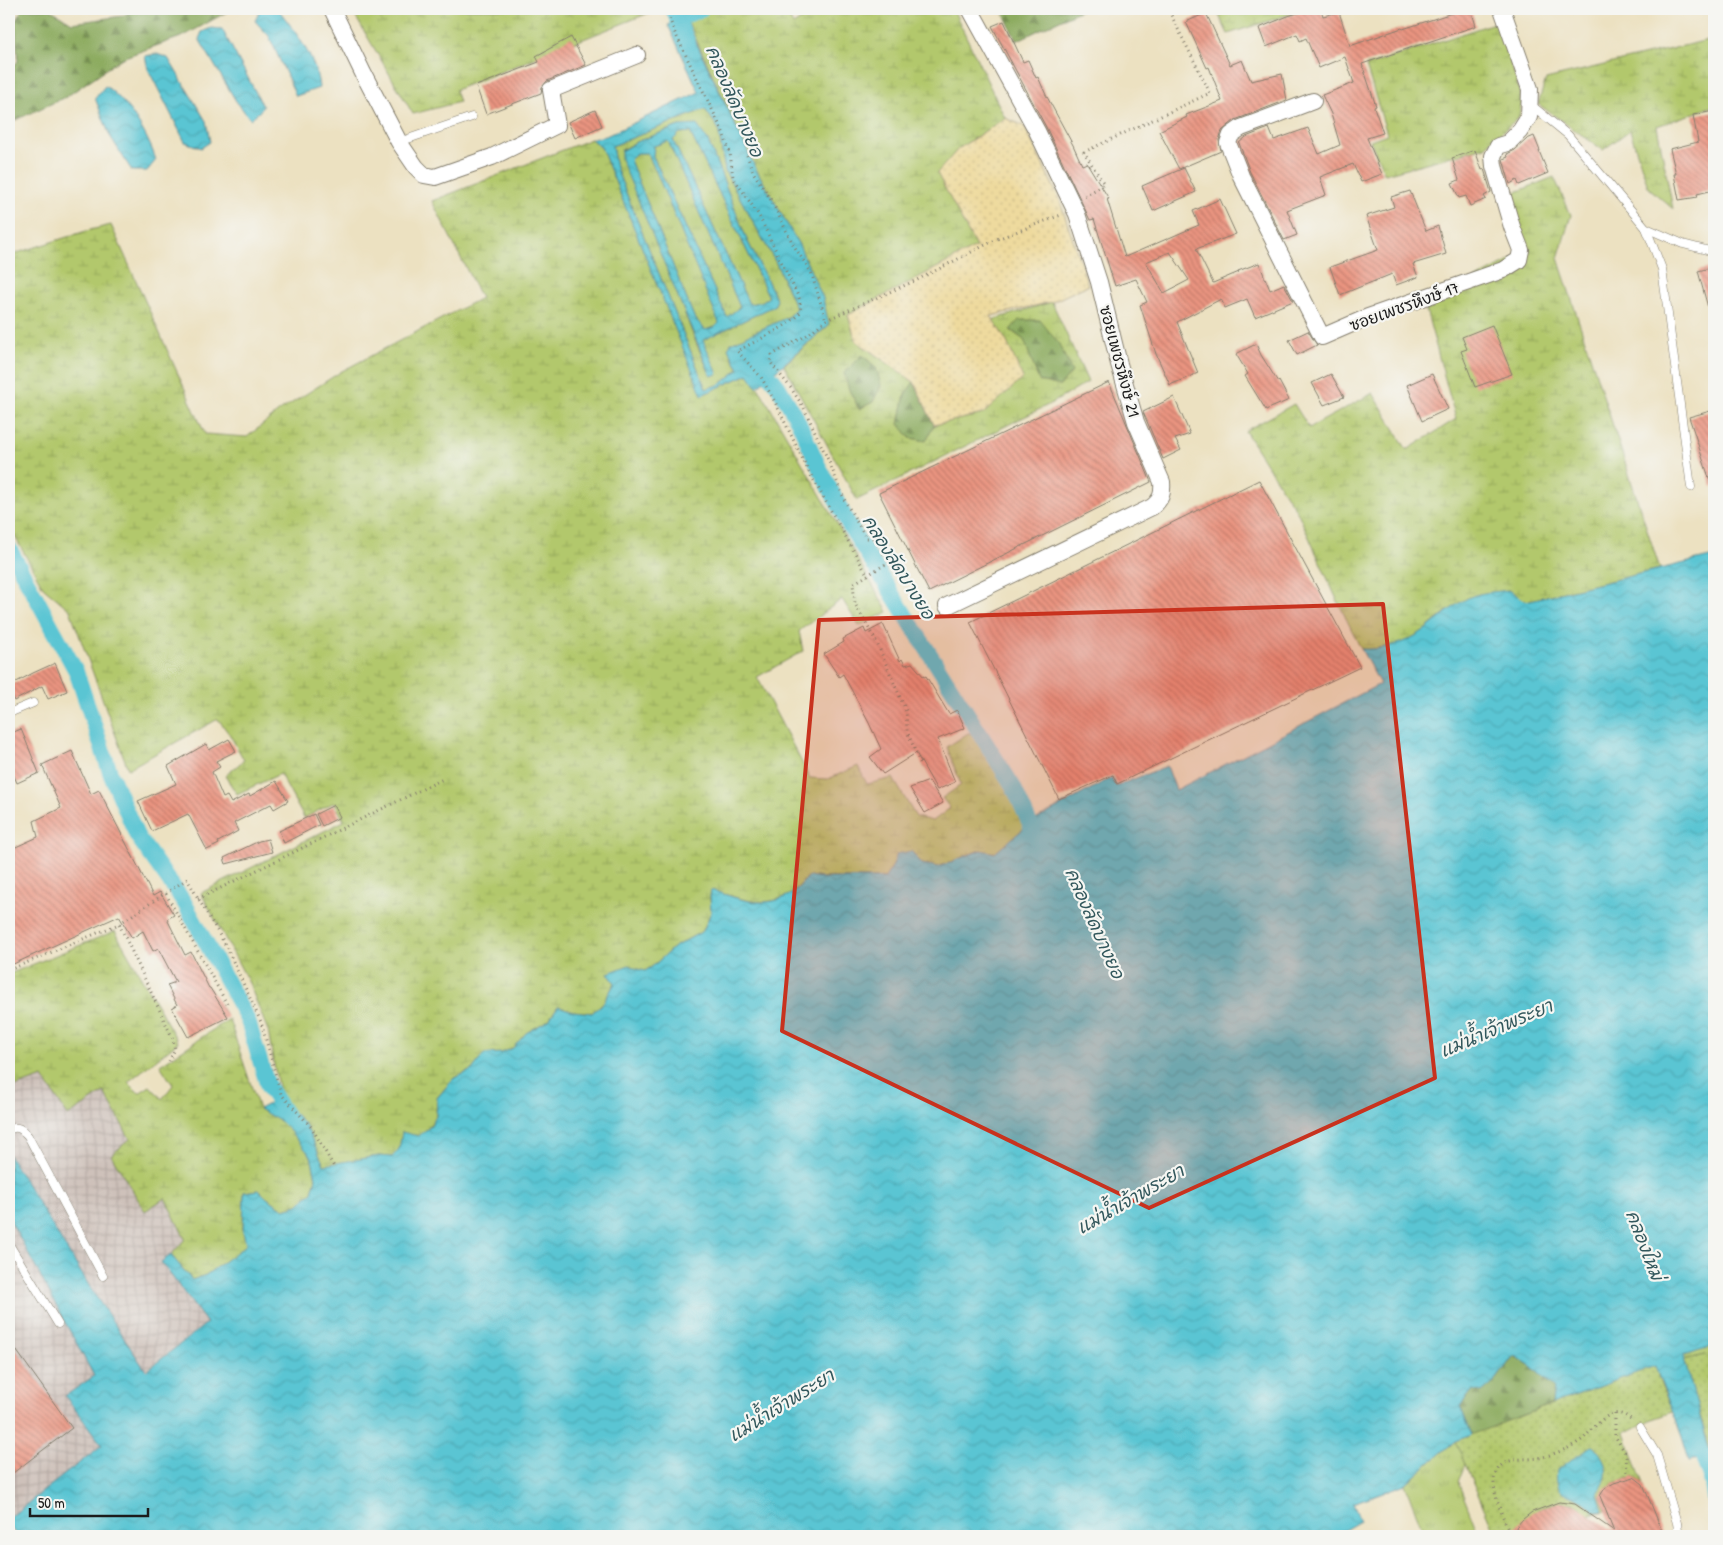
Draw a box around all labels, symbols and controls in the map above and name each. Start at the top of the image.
water label: คลองลัดบางยอ [700,41,770,162]
street label: ซอยเพชรหึงษ์ 17 [1346,276,1462,336]
street label: ซอยเพชรหึงษ์ 21 [1095,303,1145,419]
water label: คลองลัดบางยอ [857,510,942,625]
water label: คลองลัดบางยอ [1059,864,1131,984]
water label: แม่น้ำเจ้าพระยา [1434,989,1557,1063]
water label: แม่น้ำเจ้าพระยา [1070,1154,1189,1240]
water label: คลองใหม่ [1620,1206,1671,1286]
water label: แม่น้ำเจ้าพระยา [721,1359,839,1447]
scale bar [30,1485,148,1517]
text: 50 m [38,1492,65,1513]

